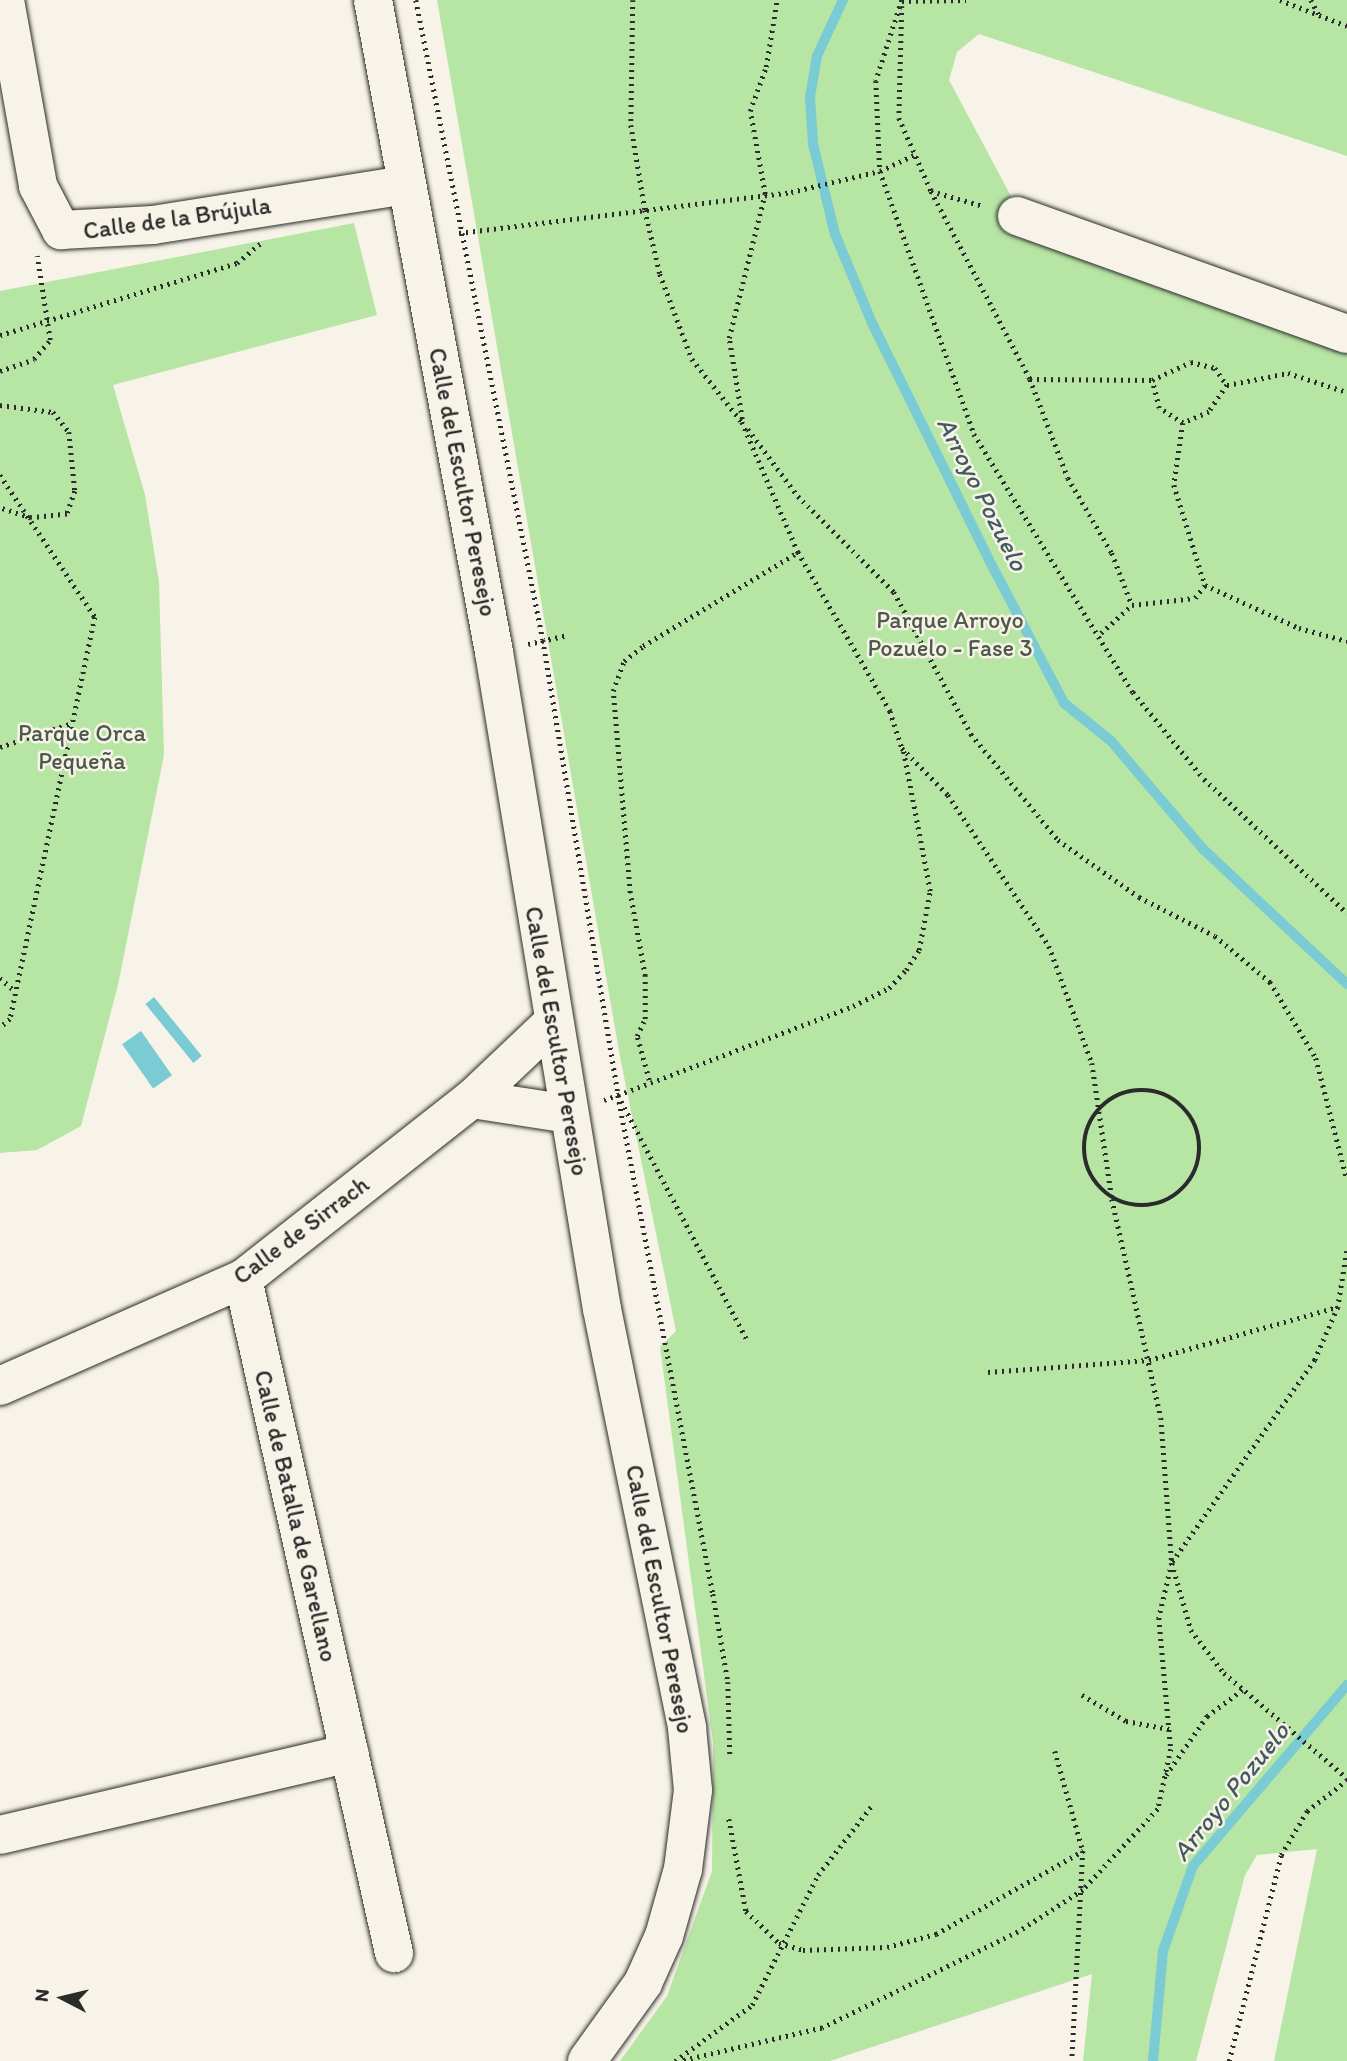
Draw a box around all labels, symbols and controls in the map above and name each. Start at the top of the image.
street label: Calle de la Brújula [81,191,273,245]
street label: Calle del Escultor Peresejo [423,346,503,618]
water label: Arroyo Pozuelo [930,412,1034,576]
park label: Parque Arroyo Pozuelo - Fase 3 [868,606,1032,662]
park label: Parque Orca Pequeña [18,719,146,775]
street label: Calle del Escultor Peresejo [519,905,595,1177]
street label: Calle de Sirrach [227,1170,375,1290]
street label: Calle de Batalla de Garellano [248,1367,344,1665]
street label: Calle del Escultor Peresejo [620,1463,700,1735]
water label: Arroyo Pozuelo [1166,1717,1296,1867]
north arrow [28,1963,98,2033]
text: N [29,1988,54,2003]

